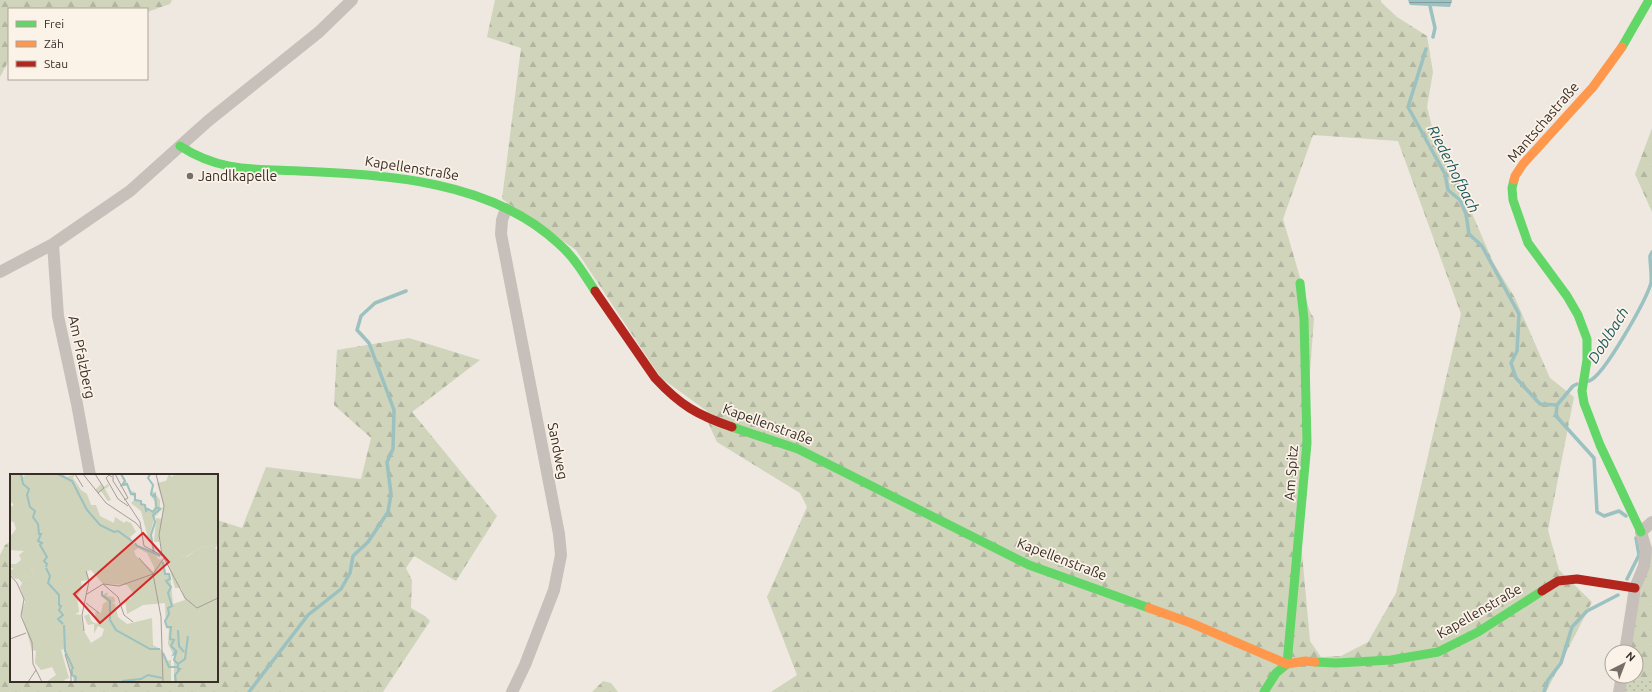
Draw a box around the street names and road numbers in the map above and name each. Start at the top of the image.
street label: Mantschastraße [1504,79,1582,165]
street label: Kapellenstraße [364,153,460,183]
street label: Am Pfalzberg [65,314,99,400]
street label: Kapellenstraße [721,400,815,448]
street label: Sandweg [545,421,571,481]
street label: Am Spitz [1281,445,1301,501]
street label: Kapellenstraße [1015,535,1109,583]
street label: Kapellenstraße [1434,580,1524,642]

